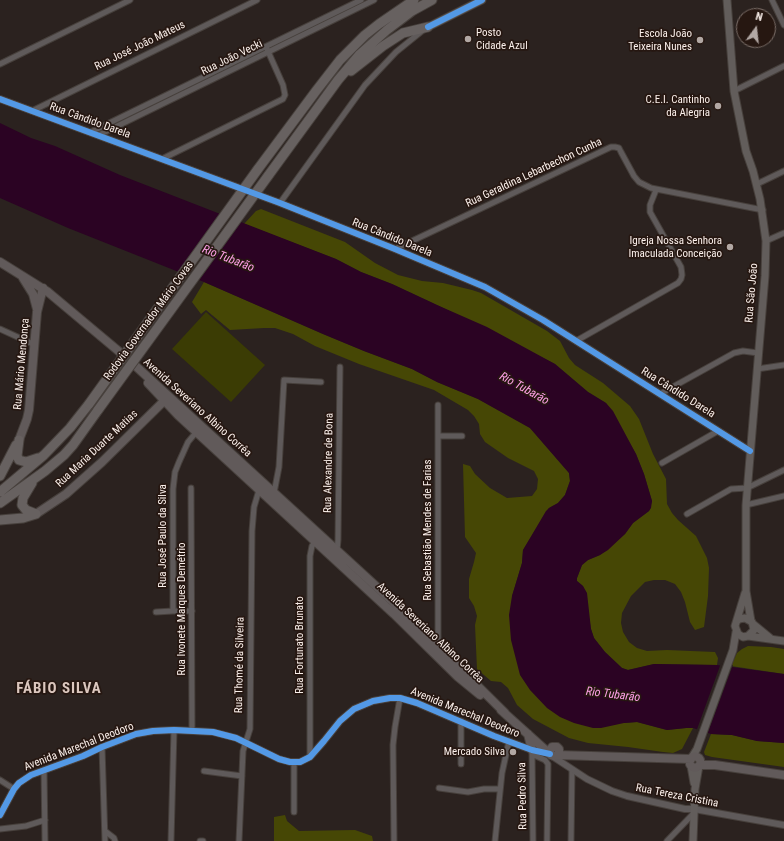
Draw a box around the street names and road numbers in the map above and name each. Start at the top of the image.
street label: Rua José João Mateus [93,18,187,74]
street label: Rua João Vecki [199,37,265,79]
street label: Rua Cândido Darela [48,100,132,142]
street label: Rua Geraldina Lebarbechon Cunha [464,136,604,210]
street label: Rua Cândido Darela [350,216,434,260]
street label: Rodovia Governador Mário Covas [101,259,197,383]
street label: Rua São João [743,263,761,323]
street label: Rua Mário Mendonça [11,318,33,410]
street label: Avenida Severiano Albino Corrêa [140,356,254,460]
street label: Rua Cândido Darela [638,365,718,421]
street label: Rua Maria Duarte Matias [53,408,141,490]
street label: Rua Alexandre de Bona [322,413,336,513]
street label: Rua Sebastião Mendes de Farias [421,459,435,601]
street label: Rua José Paulo da Silva [156,484,170,588]
street label: Rua Ivonete Marques Demétrio [175,542,189,676]
street label: Avenida Severiano Albino Corrêa [374,580,486,686]
street label: Rua Fortunato Brunato [293,596,307,694]
street label: Rua Thomé da Silveira [233,617,247,713]
street label: Avenida Marechal Deodoro [409,685,521,741]
street label: Avenida Marechal Deodoro [22,720,136,774]
street label: Rua Pedro Silva [516,762,530,830]
street label: Rua Tereza Cristina [635,782,719,810]

